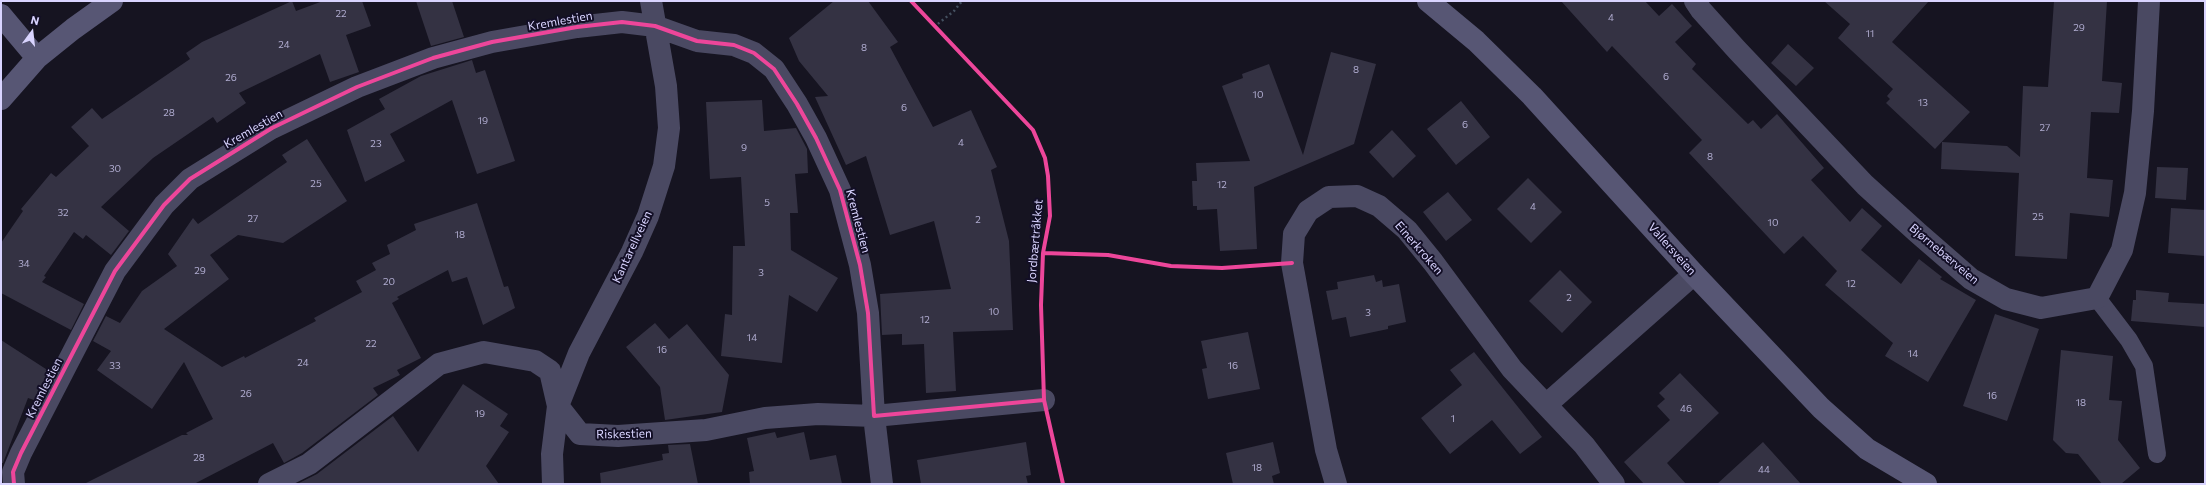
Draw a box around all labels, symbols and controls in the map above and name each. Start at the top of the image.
house number: 22 [335,8,347,20]
street label: Kremlestien [527,8,593,34]
north arrow [12,12,52,52]
house number: 4 [1608,12,1614,24]
text: N [30,13,41,27]
house number: 29 [2073,22,2085,34]
house number: 11 [1866,28,1874,40]
house number: 24 [278,39,290,51]
house number: 8 [861,42,867,54]
house number: 8 [1353,64,1359,76]
house number: 6 [1663,71,1669,83]
house number: 26 [225,72,237,84]
house number: 10 [1253,89,1263,101]
house number: 13 [1918,97,1928,109]
house number: 6 [901,102,907,114]
street label: Kremlestien [221,106,285,152]
house number: 28 [163,107,175,119]
house number: 19 [478,115,488,127]
house number: 6 [1462,119,1468,131]
house number: 27 [2040,122,2050,134]
house number: 4 [958,137,964,149]
house number: 23 [370,138,382,150]
house number: 9 [741,142,747,154]
house number: 8 [1707,151,1713,163]
house number: 30 [109,163,121,175]
house number: 25 [310,178,322,190]
house number: 12 [1217,179,1227,191]
street label: Kremlestien [843,188,873,254]
house number: 5 [764,197,770,209]
street label: Jordbærtråkket [1024,199,1046,283]
house number: 4 [1530,201,1536,213]
house number: 32 [57,207,69,219]
street label: Kantarellveien [609,209,655,285]
house number: 25 [2032,211,2044,223]
house number: 27 [248,213,258,225]
house number: 2 [975,214,981,226]
house number: 10 [1768,217,1778,229]
street label: Einerkroken [1392,218,1446,278]
street label: Vallersveien [1645,220,1699,278]
street label: Bjørnebærveien [1906,221,1982,287]
house number: 18 [455,229,465,241]
house number: 34 [18,258,30,270]
house number: 29 [194,265,206,277]
house number: 3 [758,267,764,279]
house number: 20 [383,276,395,288]
house number: 12 [1846,278,1856,290]
house number: 2 [1566,292,1572,304]
house number: 10 [989,306,999,318]
house number: 3 [1365,307,1371,319]
house number: 12 [920,314,930,326]
house number: 14 [747,332,757,344]
house number: 22 [365,338,377,350]
house number: 16 [657,344,667,356]
house number: 14 [1908,348,1918,360]
street label: Kremlestien [23,356,65,420]
house number: 24 [297,357,309,369]
house number: 33 [109,360,121,372]
house number: 16 [1228,360,1238,372]
house number: 26 [240,388,252,400]
house number: 16 [1987,390,1997,402]
house number: 18 [2076,397,2086,409]
house number: 46 [1680,403,1692,415]
house number: 19 [475,408,485,420]
house number: 1 [1451,413,1455,425]
street label: Riskestien [596,426,652,442]
house number: 28 [193,452,205,464]
house number: 18 [1252,462,1262,474]
house number: 44 [1758,464,1770,476]

